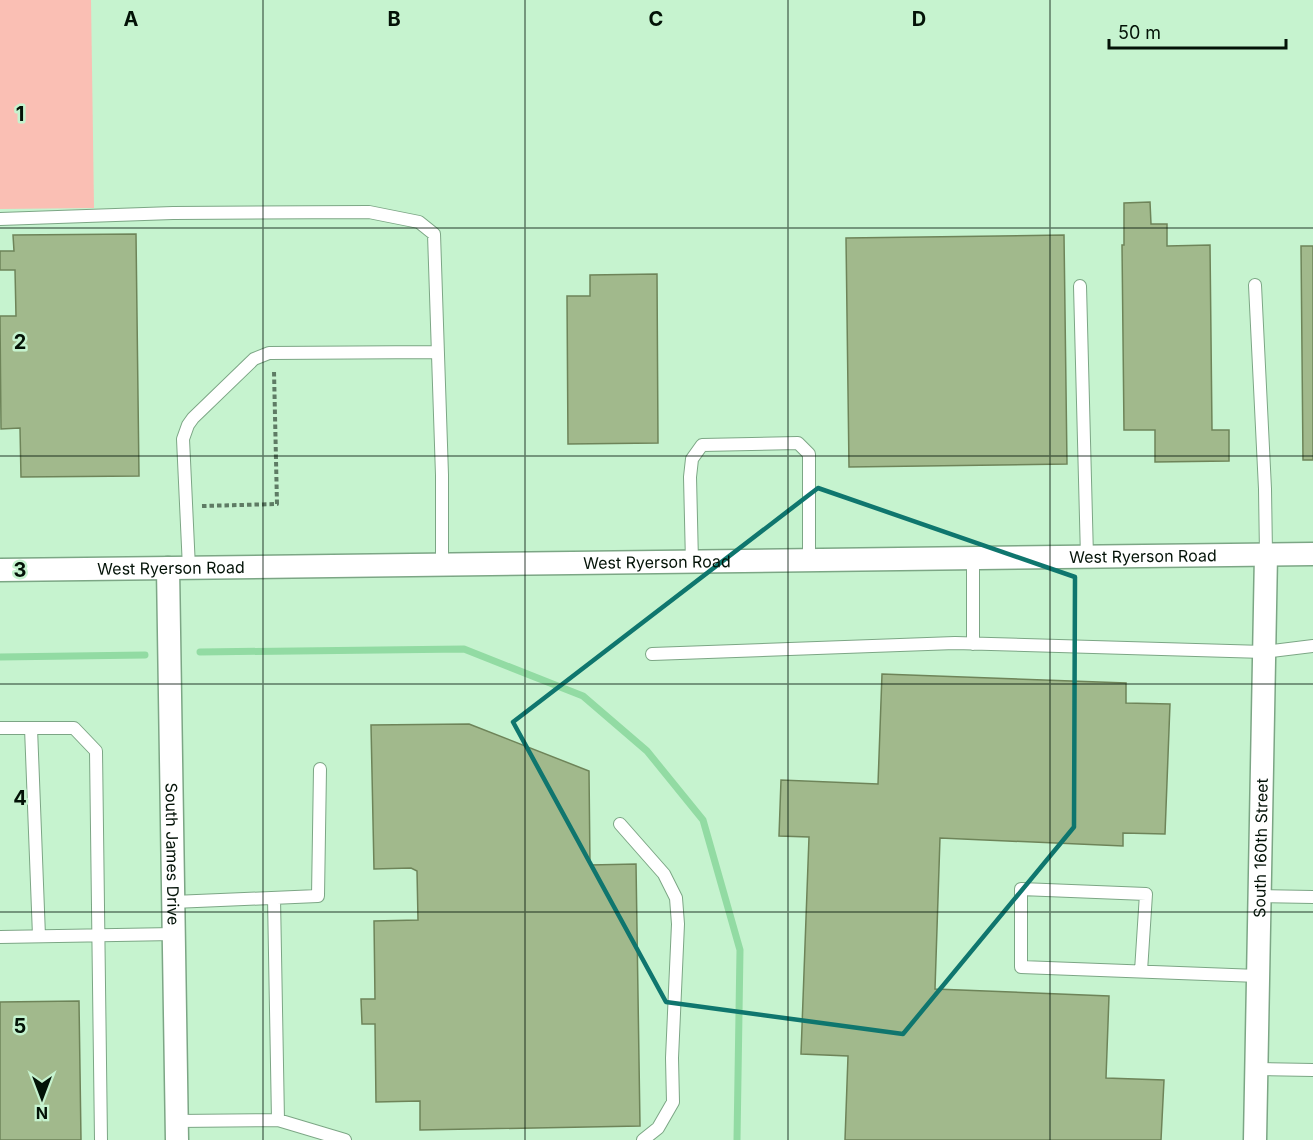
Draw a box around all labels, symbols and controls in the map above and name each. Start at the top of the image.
text: A [124,7,139,31]
text: B [387,7,401,31]
text: C [649,7,663,31]
text: D [912,7,926,31]
scale bar [1109,12,1286,50]
text: 50 m [1118,22,1161,43]
text: 1 [16,102,24,126]
text: 2 [14,330,26,354]
street label: West Ryerson Road [1069,545,1217,567]
street label: West Ryerson Road [583,551,731,573]
street label: West Ryerson Road [97,557,245,579]
text: 3 [14,558,26,582]
street label: South 160th Street [1249,778,1272,918]
street label: South James Drive [161,782,184,925]
text: 4 [13,786,27,810]
text: 5 [14,1014,26,1038]
north arrow [12,1068,72,1128]
text: N [36,1103,48,1123]

